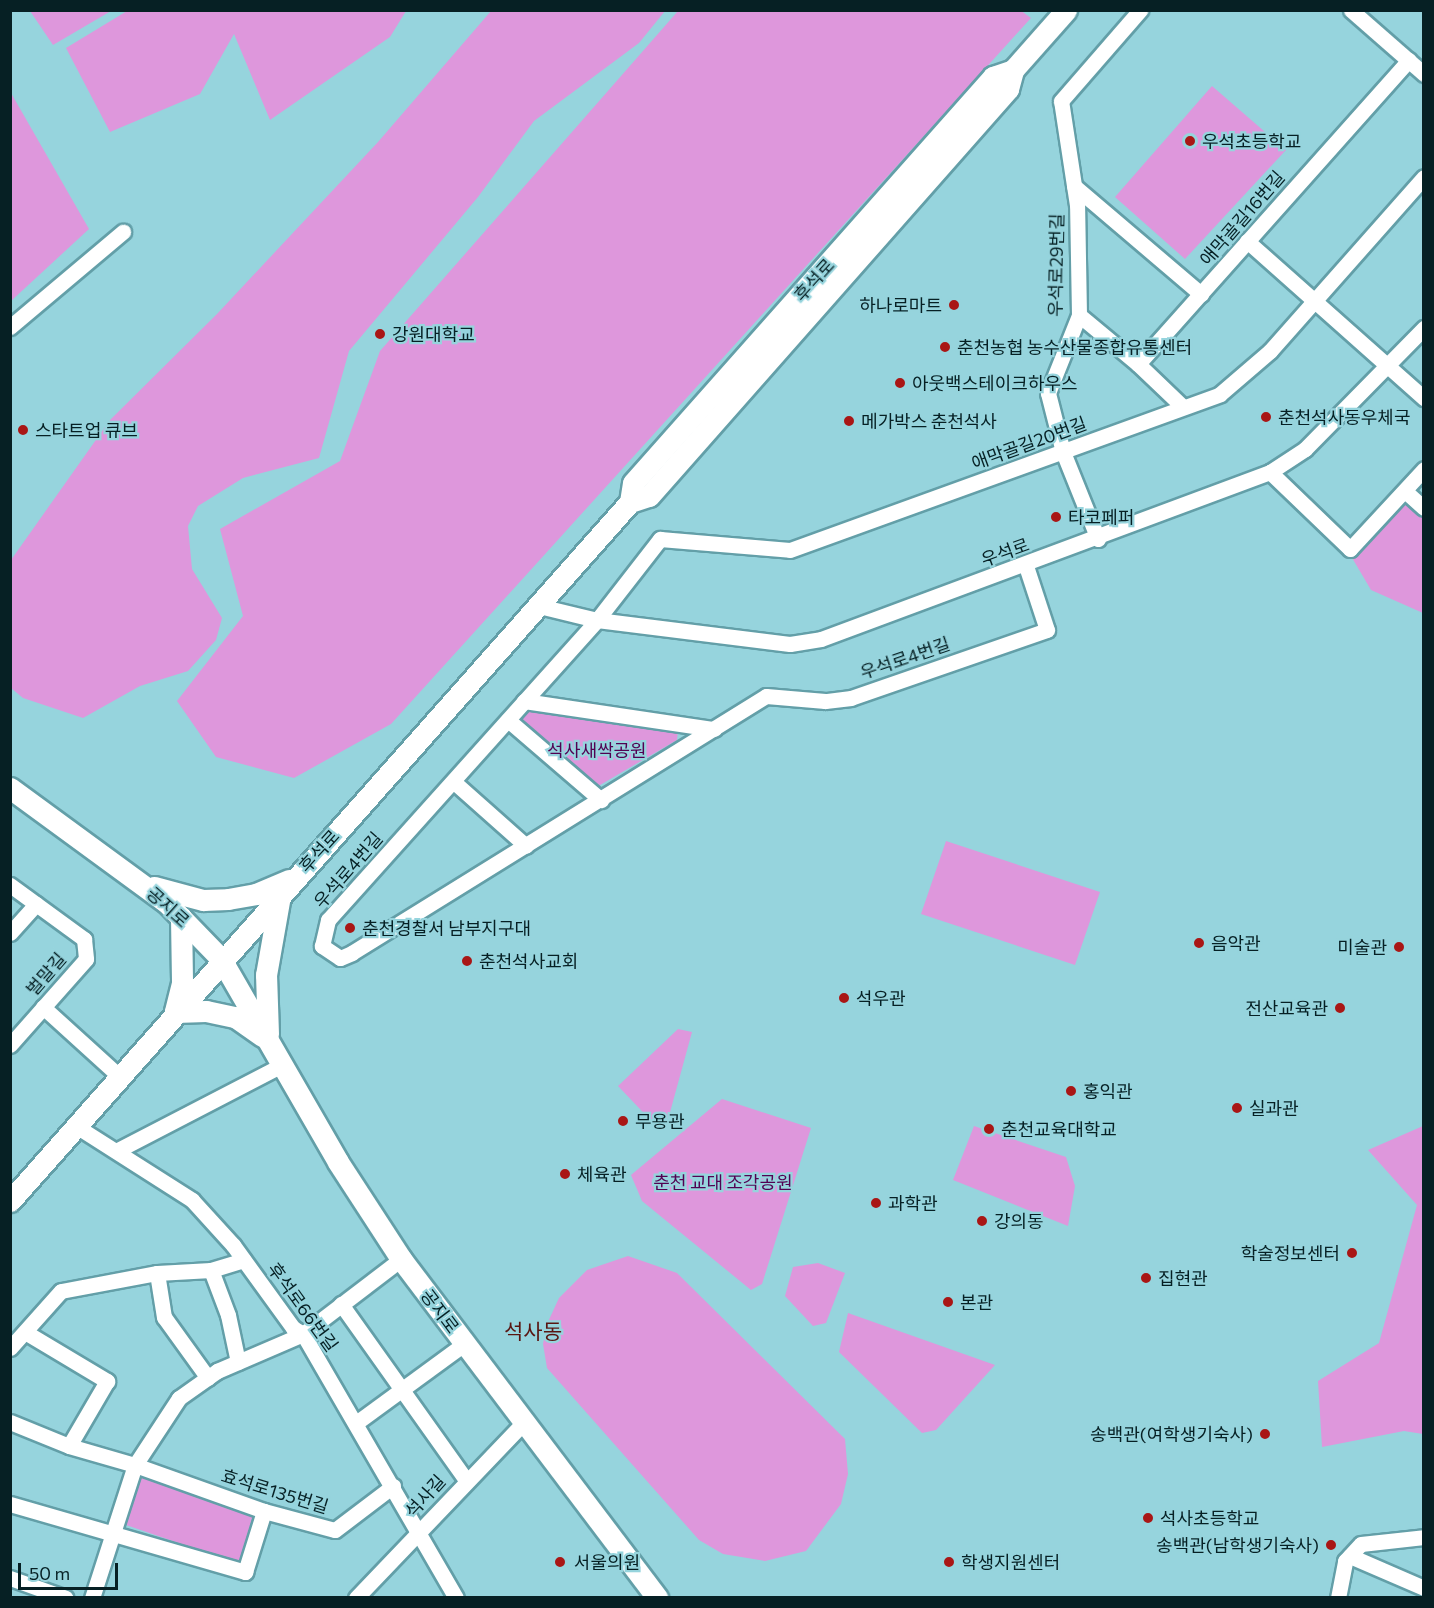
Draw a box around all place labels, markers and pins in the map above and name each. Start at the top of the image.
place label: 우석초등학교 [1202,130,1301,152]
marker: 우석초등학교 [1183,134,1197,148]
place label: 하나로마트 [859,294,942,316]
marker: 하나로마트 [947,298,961,312]
place label: 강원대학교 [392,323,475,345]
marker: 강원대학교 [373,327,387,341]
place label: 춘천농협 농수산물종합유통센터 [957,336,1192,358]
marker: 춘천농협 농수산물종합유통센터 [938,340,952,354]
place label: 아웃백스테이크하우스 [912,372,1078,394]
marker: 아웃백스테이크하우스 [893,376,907,390]
place label: 춘천석사동우체국 [1278,406,1410,428]
place label: 메가박스 춘천석사 [861,410,997,432]
marker: 춘천석사동우체국 [1259,410,1273,424]
marker: 메가박스 춘천석사 [842,414,856,428]
place label: 스타트업 큐브 [35,419,138,441]
marker: 스타트업 큐브 [16,423,30,437]
place label: 타코페퍼 [1068,506,1134,528]
marker: 타코페퍼 [1049,510,1063,524]
place label: 춘천경찰서 남부지구대 [362,917,531,939]
marker: 춘천경찰서 남부지구대 [343,921,357,935]
place label: 음악관 [1211,932,1261,954]
marker: 음악관 [1192,936,1206,950]
place label: 미술관 [1337,936,1387,958]
marker: 미술관 [1392,940,1406,954]
place label: 춘천석사교회 [479,950,578,972]
marker: 춘천석사교회 [460,954,474,968]
place label: 석우관 [856,987,906,1009]
marker: 석우관 [837,991,851,1005]
place label: 전산교육관 [1245,997,1328,1019]
marker: 전산교육관 [1333,1001,1347,1015]
place label: 홍익관 [1083,1080,1133,1102]
marker: 홍익관 [1064,1084,1078,1098]
place label: 실과관 [1249,1097,1299,1119]
marker: 실과관 [1230,1101,1244,1115]
place label: 무용관 [635,1110,685,1132]
marker: 무용관 [616,1114,630,1128]
place label: 춘천교육대학교 [1001,1118,1117,1140]
marker: 춘천교육대학교 [982,1122,996,1136]
place label: 체육관 [577,1163,627,1185]
marker: 체육관 [558,1167,572,1181]
place label: 과학관 [888,1192,938,1214]
marker: 과학관 [869,1196,883,1210]
place label: 강의동 [994,1210,1044,1232]
marker: 강의동 [975,1214,989,1228]
place label: 학술정보센터 [1241,1242,1340,1264]
marker: 학술정보센터 [1345,1246,1359,1260]
place label: 집현관 [1158,1267,1208,1289]
marker: 집현관 [1139,1271,1153,1285]
place label: 본관 [960,1291,993,1313]
marker: 본관 [941,1295,955,1309]
place label: 송백관(여학생기숙사) [1090,1423,1253,1445]
marker: 송백관(여학생기숙사) [1258,1427,1272,1441]
place label: 석사초등학교 [1160,1507,1259,1529]
marker: 석사초등학교 [1141,1511,1155,1525]
place label: 송백관(남학생기숙사) [1156,1534,1319,1556]
marker: 송백관(남학생기숙사) [1324,1538,1338,1552]
place label: 서울의원 [574,1551,640,1573]
place label: 학생지원센터 [961,1551,1060,1573]
marker: 서울의원 [551,1553,569,1571]
marker: 학생지원센터 [942,1555,956,1569]

